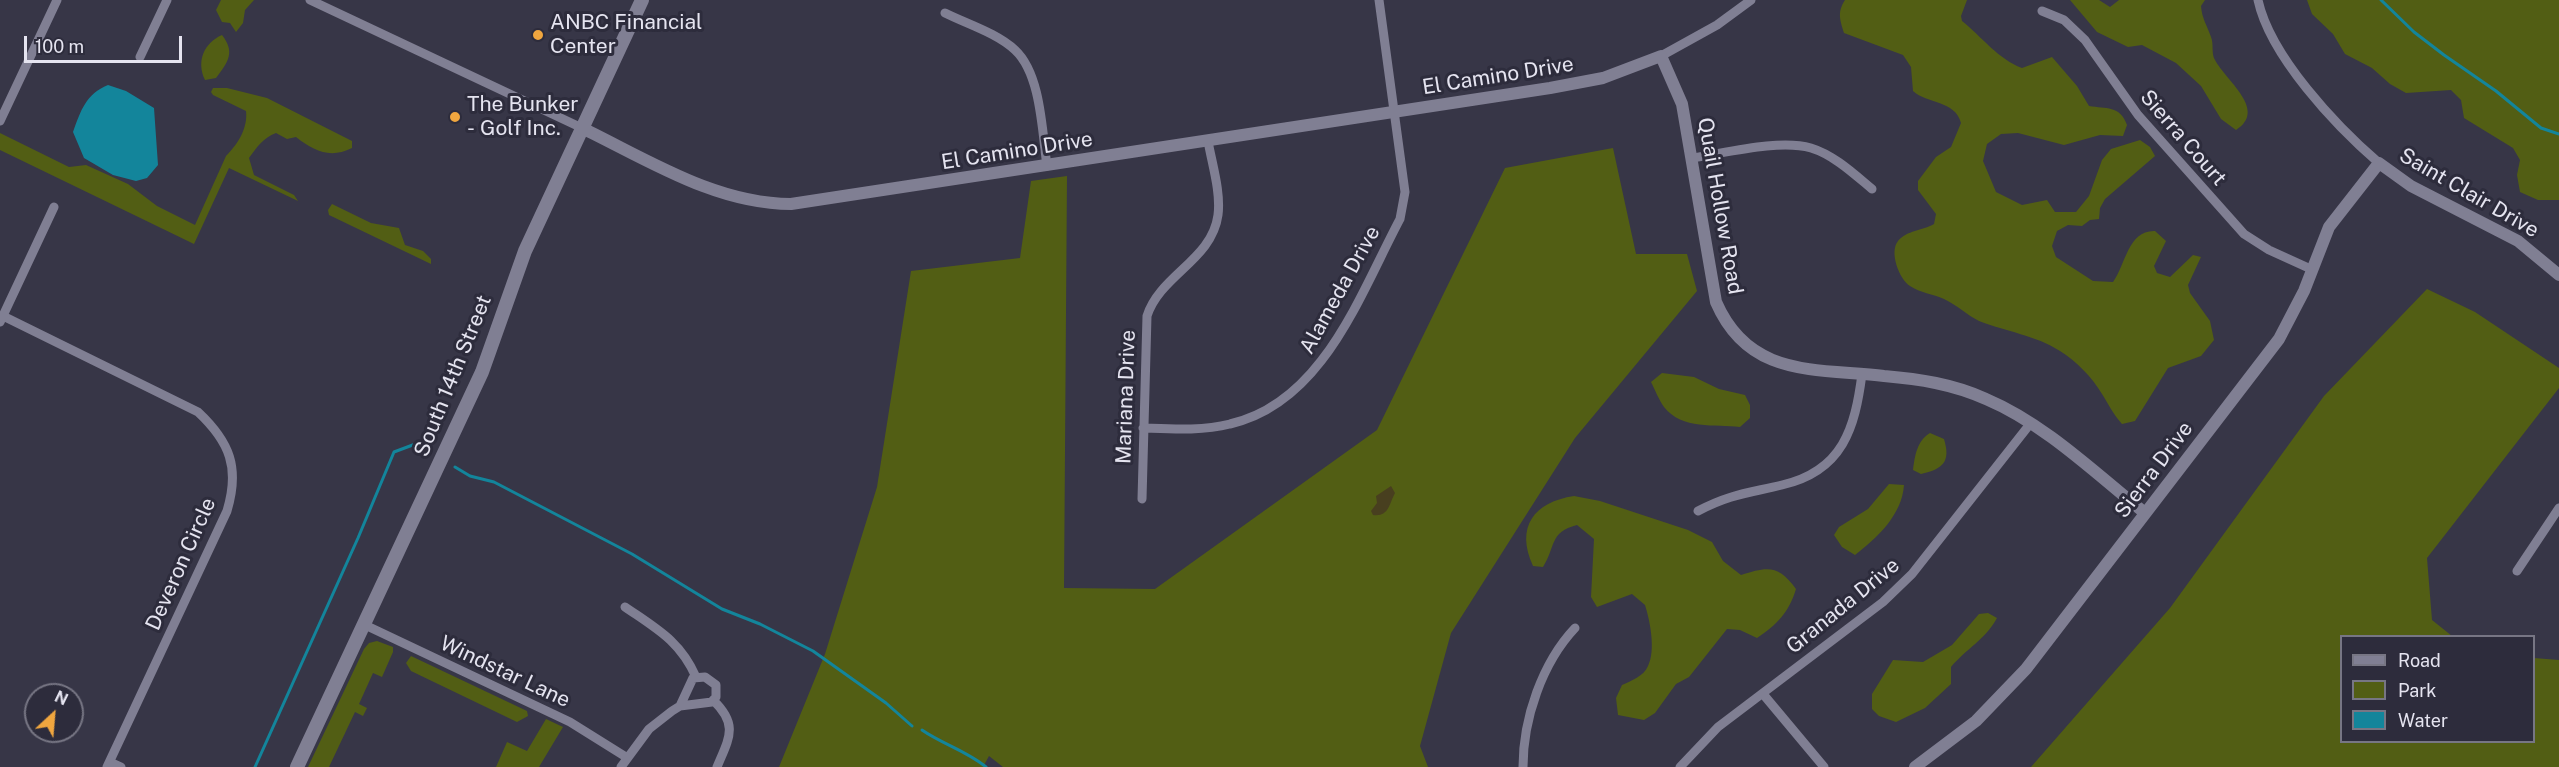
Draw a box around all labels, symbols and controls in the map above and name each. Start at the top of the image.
place label: ANBC Financial Center [550,10,702,60]
scale bar [27,24,184,62]
marker: ANBC Financial Center [531,28,545,42]
text: 100 m [35,36,84,57]
street label: El Camino Drive [1420,52,1576,100]
street label: Sierra Court [2135,85,2231,191]
place label: The Bunker - Golf Inc. [467,92,579,142]
marker: The Bunker - Golf Inc. [448,110,462,124]
street label: Quail Hollow Road [1692,116,1748,296]
street label: El Camino Drive [939,127,1095,175]
street label: Saint Clair Drive [2395,143,2543,243]
street label: Alameda Drive [1294,222,1386,358]
street label: South 14th Street [409,292,497,460]
street label: Mariana Drive [1111,329,1141,465]
street label: Sierra Drive [2110,417,2198,523]
street label: Deveron Circle [141,494,221,634]
street label: Granada Drive [1781,553,1905,659]
street label: Windstar Lane [436,631,574,713]
legend [2340,635,2535,743]
text: Road [2398,650,2441,671]
text: Park [2398,680,2436,701]
north arrow [24,683,84,743]
text: N [51,687,71,709]
text: Water [2398,710,2448,731]

